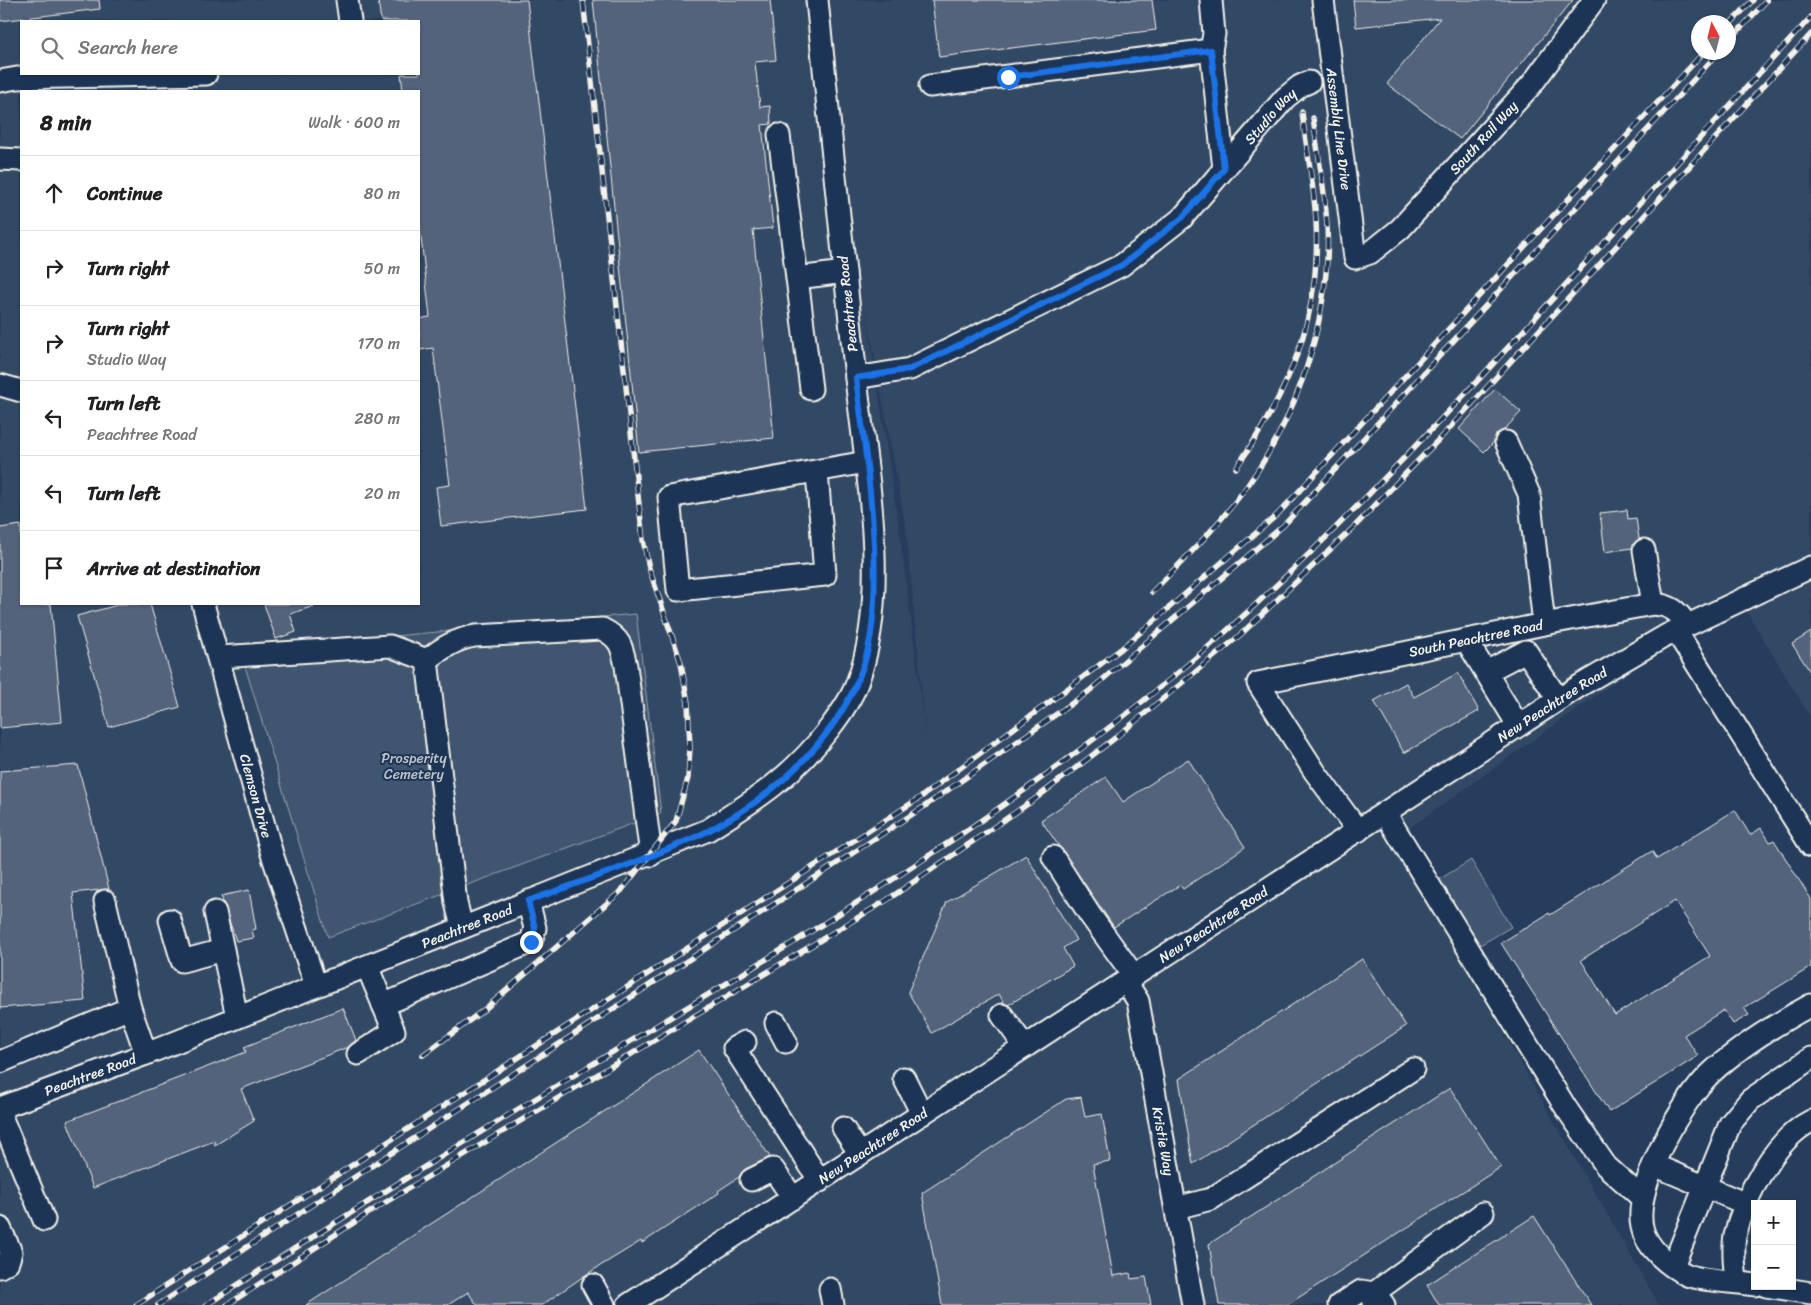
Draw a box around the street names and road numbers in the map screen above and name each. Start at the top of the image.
street label: Assembly Line Drive [1319,65,1359,192]
street label: Studio Way [1238,81,1302,150]
street label: South Rail Way [1443,94,1524,180]
street label: Peachtree Road [830,253,865,353]
street label: South Peachtree Road [1406,612,1547,664]
street label: New Peachtree Road [1492,659,1613,749]
street label: Clemson Drive [232,751,280,841]
street label: New Peachtree Road [1153,878,1274,969]
street label: Peachtree Road [418,896,518,956]
street label: Peachtree Road [41,1046,141,1103]
street label: New Peachtree Road [813,1100,934,1191]
street label: Kristie Way [1145,1105,1182,1178]

